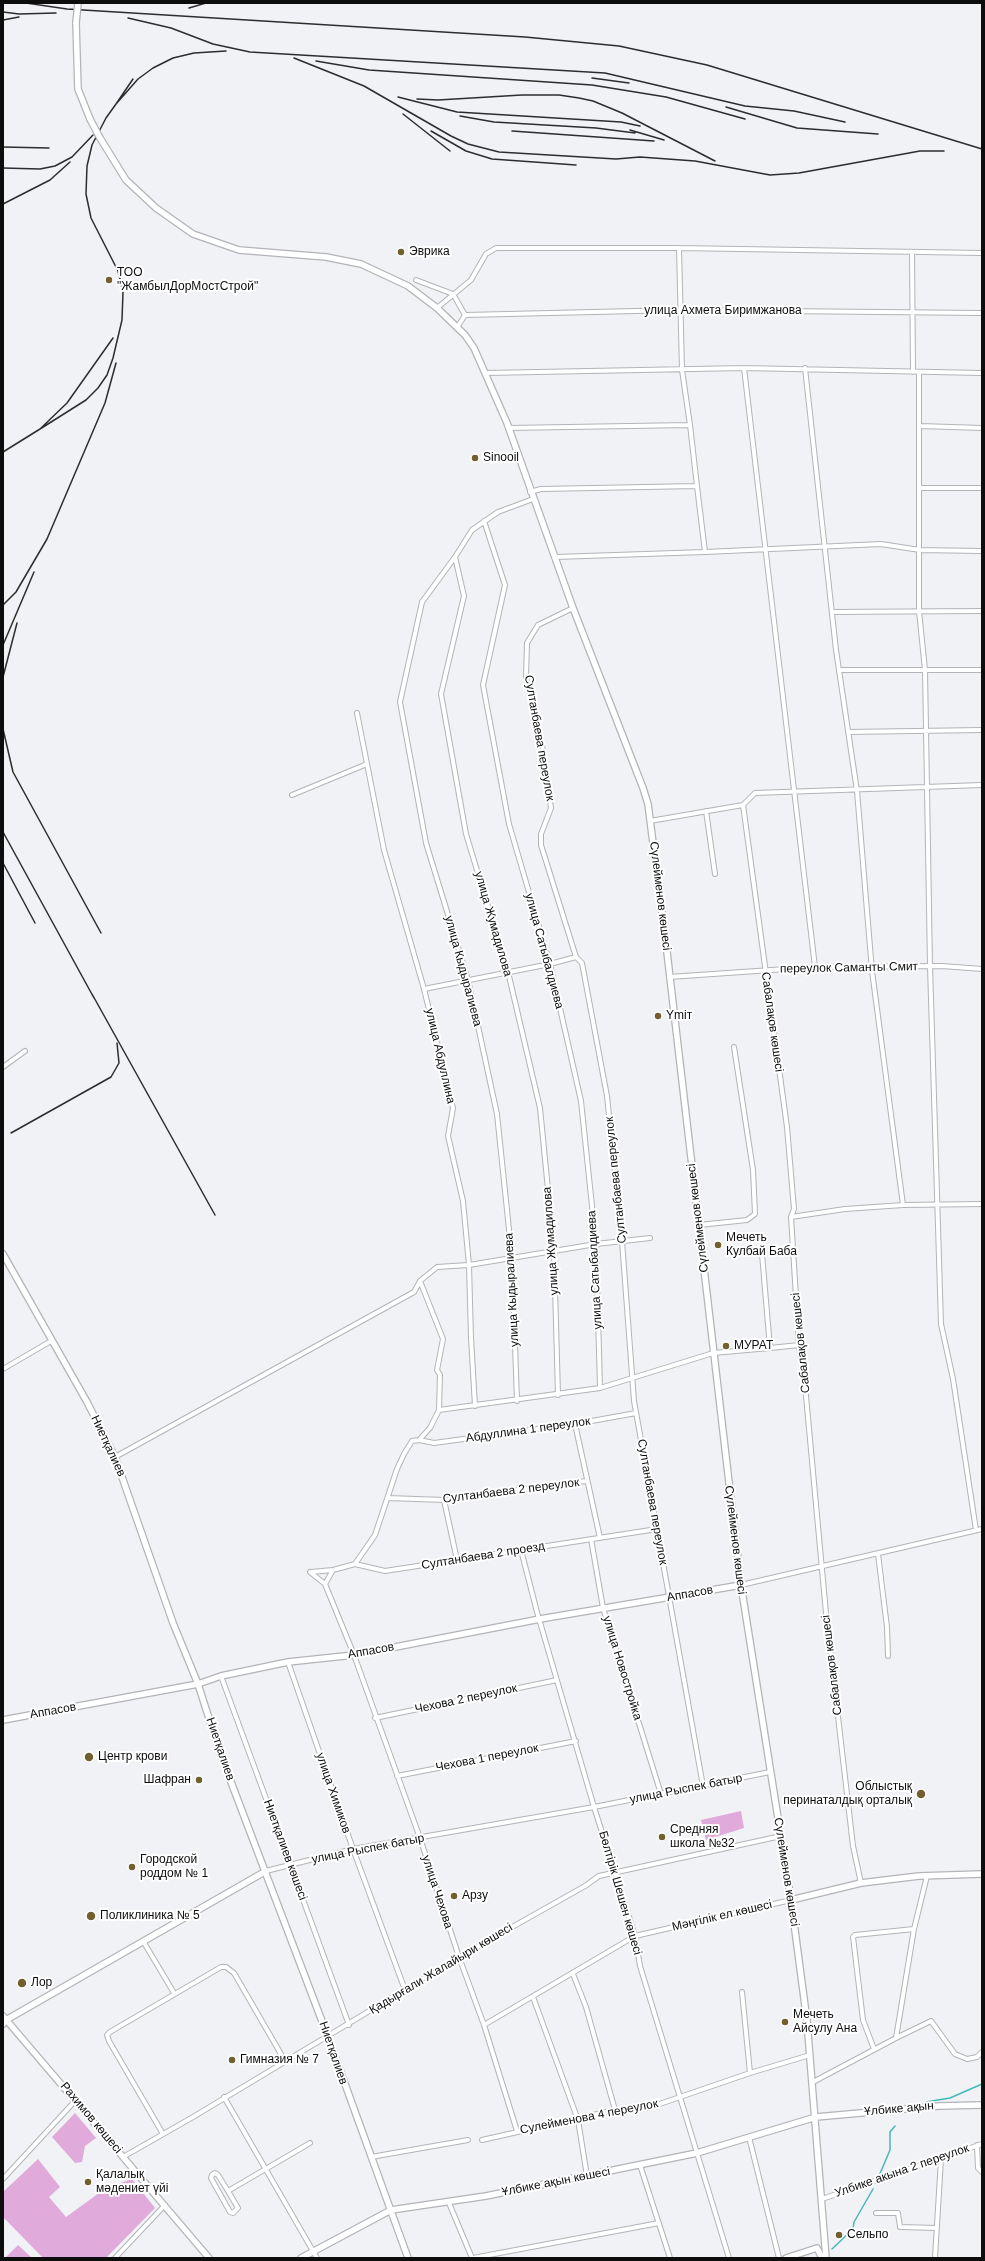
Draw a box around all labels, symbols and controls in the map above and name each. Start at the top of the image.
place label: Эврика [409,245,450,259]
marker: Эврика [396,247,406,257]
place label: ТОО "ЖамбылДорМостСтрой" [117,266,258,294]
marker: ТОО "ЖамбылДорМостСтрой" [104,275,114,285]
street label: улица Ахмета Биримжанова [644,304,802,318]
place label: Sinooil [483,451,519,465]
marker: Sinooil [470,453,480,463]
street label: Султанбаева переулок [521,674,557,802]
street label: Сүлейменов көшесі [646,841,674,951]
street label: улица Жумадилова [471,870,515,978]
street label: улица Сатыбалдиева [522,892,566,1010]
street label: улица Кыдыралиева [441,914,485,1028]
street label: переулок Саманты Смит [780,960,918,976]
street label: Сабалақов көшесі [758,971,786,1073]
street label: улица Абдуллина [422,1007,458,1105]
place label: Ymiт [666,1009,692,1023]
marker: Ymiт [653,1011,663,1021]
street label: Султанбаева переулок [602,1116,630,1244]
street label: Сүлейменов көшесі [684,1163,712,1273]
street label: улица Жумадилова [540,1186,562,1296]
street label: улица Сатыбалдиева [585,1210,605,1330]
place label: Мечеть Кулбай Баба [726,1231,797,1259]
street label: улица Кыдыралиева [502,1233,522,1347]
marker: Мечеть Кулбай Баба [713,1240,723,1250]
street label: Сабалақов көшесі [789,1292,813,1394]
place label: МУРАТ [734,1339,773,1353]
marker: МУРАТ [721,1341,731,1351]
street label: Ниетқалиев [88,1413,128,1479]
street label: Абдуллина 1 переулок [465,1414,591,1446]
street label: Султанбаева переулок [634,1438,670,1566]
street label: Султанбаева 2 переулок [442,1475,580,1507]
street label: Сүлейменов көшесі [721,1485,749,1595]
street label: Султанбаева 2 проезд [420,1539,546,1573]
street label: Аппасов [666,1583,714,1605]
street label: улица Новостройка [599,1614,645,1722]
street label: Сабалақов көшесі [819,1614,845,1716]
street label: Аппасов [347,1640,395,1662]
street label: Чехова 2 переулок [413,1681,519,1717]
street label: Аппасов [29,1700,77,1722]
street label: Ниетқалиев [202,1716,238,1782]
street label: Чехова 1 переулок [434,1741,540,1775]
place label: Центр крови [98,1750,167,1764]
marker: Центр крови [83,1751,95,1763]
street label: улица Химиков [312,1751,354,1835]
street label: улица Рыспек батыр [628,1771,744,1807]
place label: Шафран [143,1773,191,1787]
marker: Шафран [194,1775,204,1785]
place label: Облыстық перинаталдық орталық [783,1780,912,1808]
marker: Облыстық перинаталдық орталық [915,1788,927,1800]
street label: Ниетқалиев көшесі [260,1798,310,1902]
street label: Сүлейменов көшесі [770,1817,802,1927]
place label: Средняя школа №32 [670,1823,735,1851]
street label: Бөлтірік Шешен көшесі [595,1829,645,1957]
street label: улица Рыспек батыр [310,1831,426,1867]
marker: Средняя школа №32 [657,1832,667,1842]
place label: Городской роддом № 1 [140,1853,208,1881]
street label: улица Чехова [418,1854,456,1930]
marker: Городской роддом № 1 [127,1862,137,1872]
place label: Арзу [462,1889,488,1903]
marker: Арзу [449,1891,459,1901]
street label: Мәңгілік ел көшесі [671,1898,773,1934]
place label: Поликлиника № 5 [100,1909,200,1923]
marker: Поликлиника № 5 [85,1910,97,1922]
street label: Қадырғали Жалайыри көшесі [367,1920,515,2018]
place label: Лор [31,1976,52,1990]
marker: Лор [16,1977,28,1989]
place label: Мечеть Айсулу Ана [793,2008,857,2036]
marker: Мечеть Айсулу Ана [780,2017,790,2027]
street label: Ниетқалиев [315,2020,351,2086]
place label: Гимназия № 7 [240,2053,319,2067]
marker: Гимназия № 7 [227,2055,237,2065]
street label: Рахимов көшесі [57,2079,125,2157]
street label: Сулейменова 4 переулок [519,2097,659,2137]
street label: Ұлбике ақын [864,2099,934,2119]
street label: Улбике акына 2 переулок [833,2141,971,2201]
street label: Ұлбике ақын көшесі [501,2164,611,2200]
place label: Қалалық мәдениет үйі [96,2168,168,2196]
marker: Қалалық мәдениет үйі [83,2177,93,2187]
place label: Сельпо [847,2228,888,2242]
marker: Сельпо [834,2230,844,2240]

